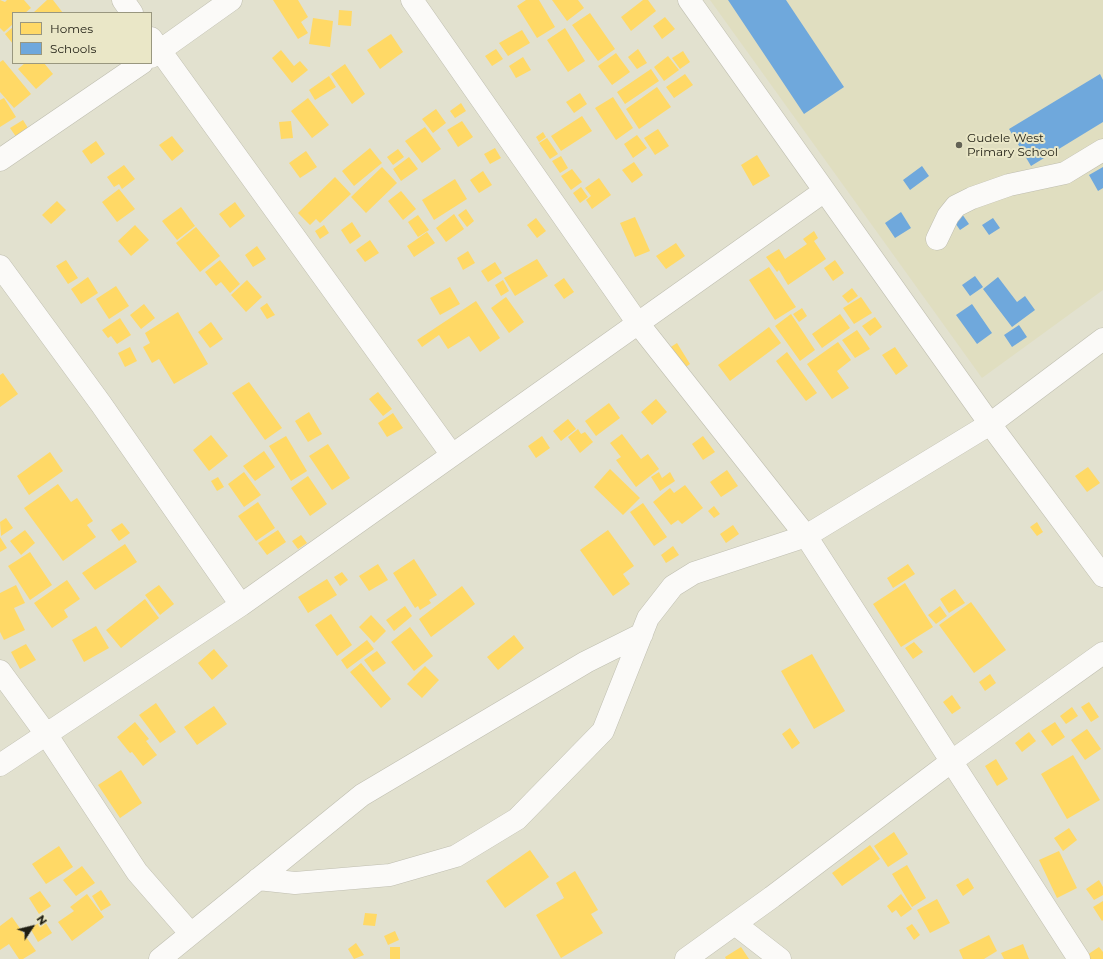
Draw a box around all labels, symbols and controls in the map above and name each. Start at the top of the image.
legend [12,12,152,64]
text: Homes [50,21,93,36]
text: Schools [50,41,96,56]
place label: Gudele West Primary School [967,131,1058,159]
marker: Gudele West Primary School [954,140,964,150]
north arrow [12,907,52,947]
text: N [34,912,50,928]

